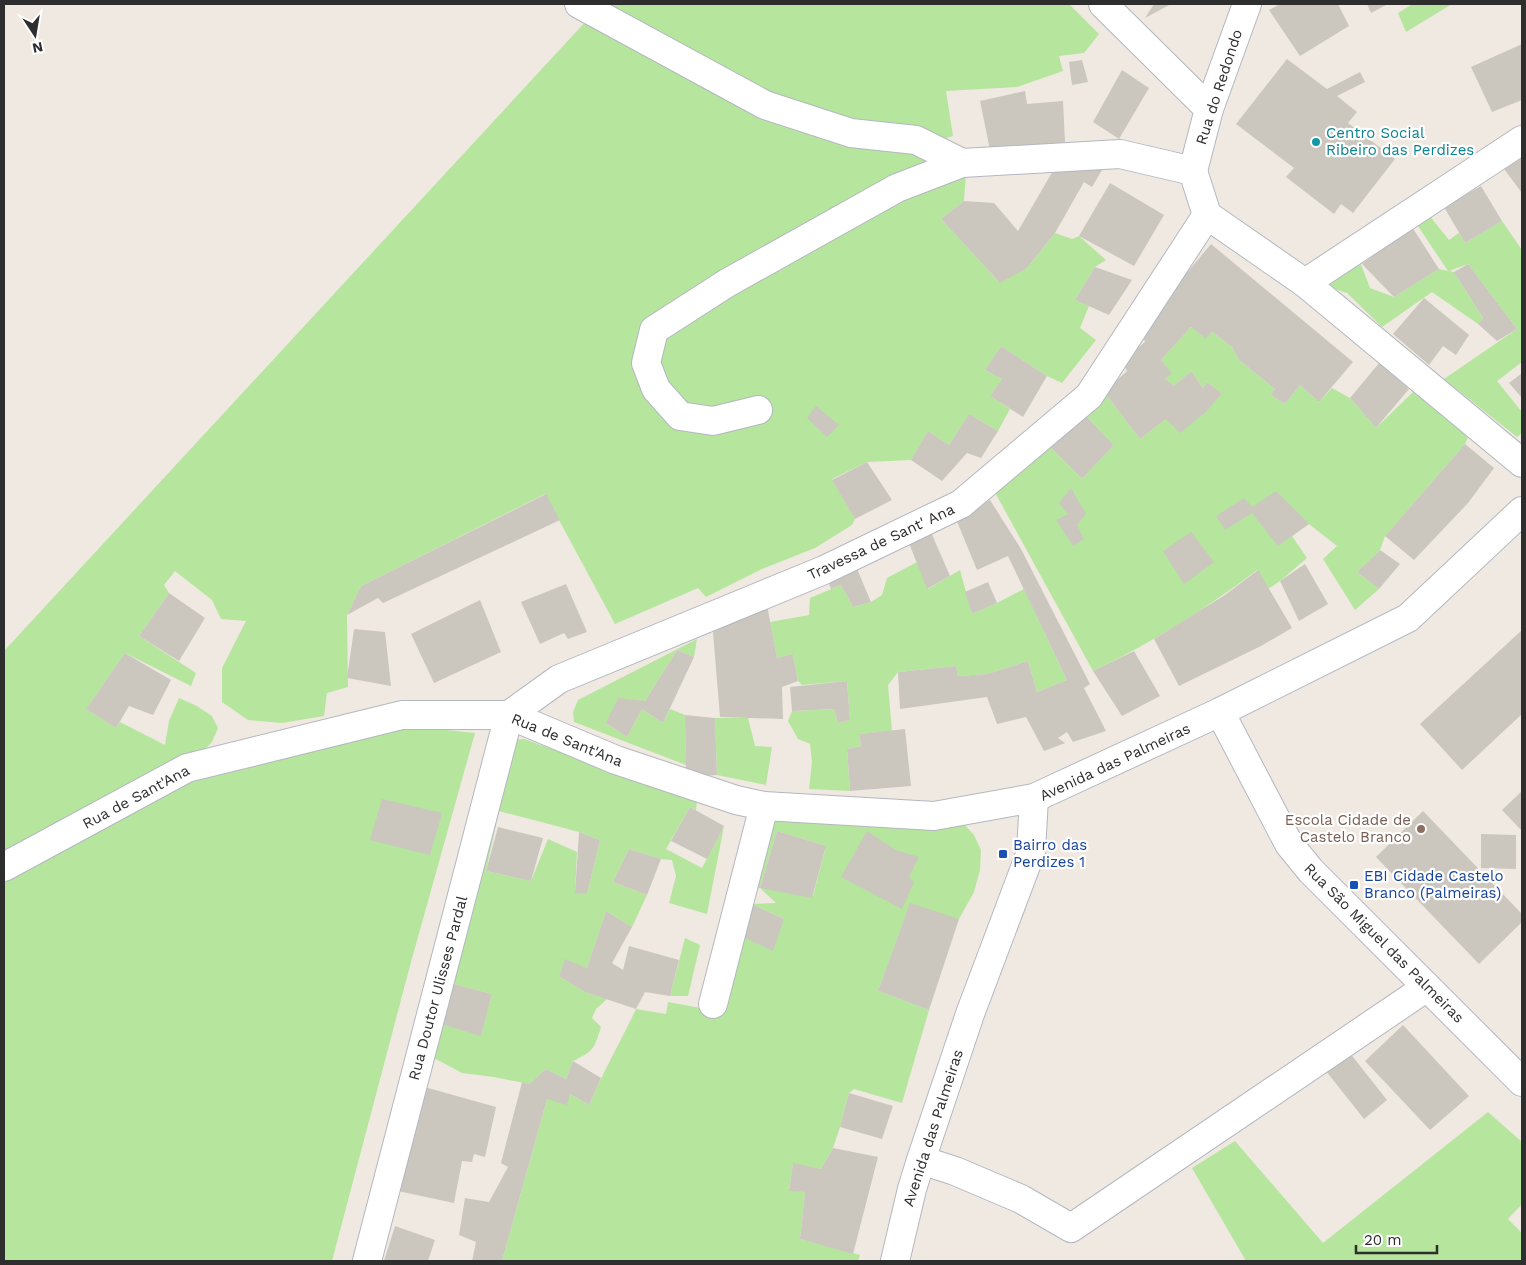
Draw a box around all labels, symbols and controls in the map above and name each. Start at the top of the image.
north arrow [10,10,60,60]
street label: Rua do Redondo [1192,27,1246,147]
text: N [31,39,44,57]
place label: Centro Social Ribeiro das Perdizes [1326,124,1474,159]
marker: Centro Social Ribeiro das Perdizes [1310,136,1322,148]
street label: Travessa de Sant' Ana [805,500,958,584]
street label: Rua de Sant'Ana [509,709,626,771]
street label: Avenida das Palmeiras [1037,719,1193,805]
street label: Rua de Sant'Ana [79,761,193,833]
place label: Escola Cidade de Castelo Branco [1285,811,1411,846]
marker: Escola Cidade de Castelo Branco [1415,823,1427,835]
place label: Bairro das Perdizes 1 [1013,836,1087,871]
marker: Bairro das Perdizes 1 [997,848,1009,860]
street label: Rua São Miguel das Palmeiras [1300,859,1468,1027]
place label: EBI Cidade Castelo Branco (Palmeiras) [1364,867,1504,902]
marker: EBI Cidade Castelo Branco (Palmeiras) [1348,879,1360,891]
street label: Rua Doutor Ulisses Pardal [405,893,471,1082]
street label: Avenida das Palmeiras [899,1047,967,1209]
scale bar [1356,1222,1437,1254]
text: 20 m [1364,1231,1402,1249]

